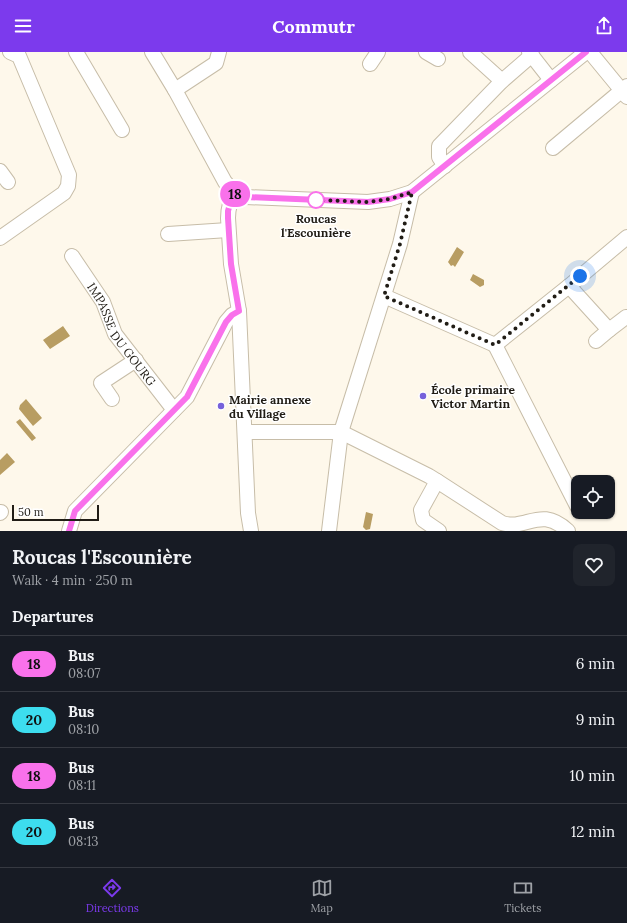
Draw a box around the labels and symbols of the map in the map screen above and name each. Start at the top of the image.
line badge: 18 [217,181,253,207]
marker: Roucas l'Escounière [307,191,325,209]
place label: Roucas l'Escounière [281,211,351,240]
your location [570,266,590,286]
street label: IMPASSE DU GOURG [85,280,159,388]
place label: École primaire Victor Martin [431,382,516,411]
marker: École primaire Victor Martin [418,391,428,401]
place label: Mairie annexe du Village [229,392,312,421]
marker: Mairie annexe du Village [216,401,226,411]
scale bar [12,503,99,522]

